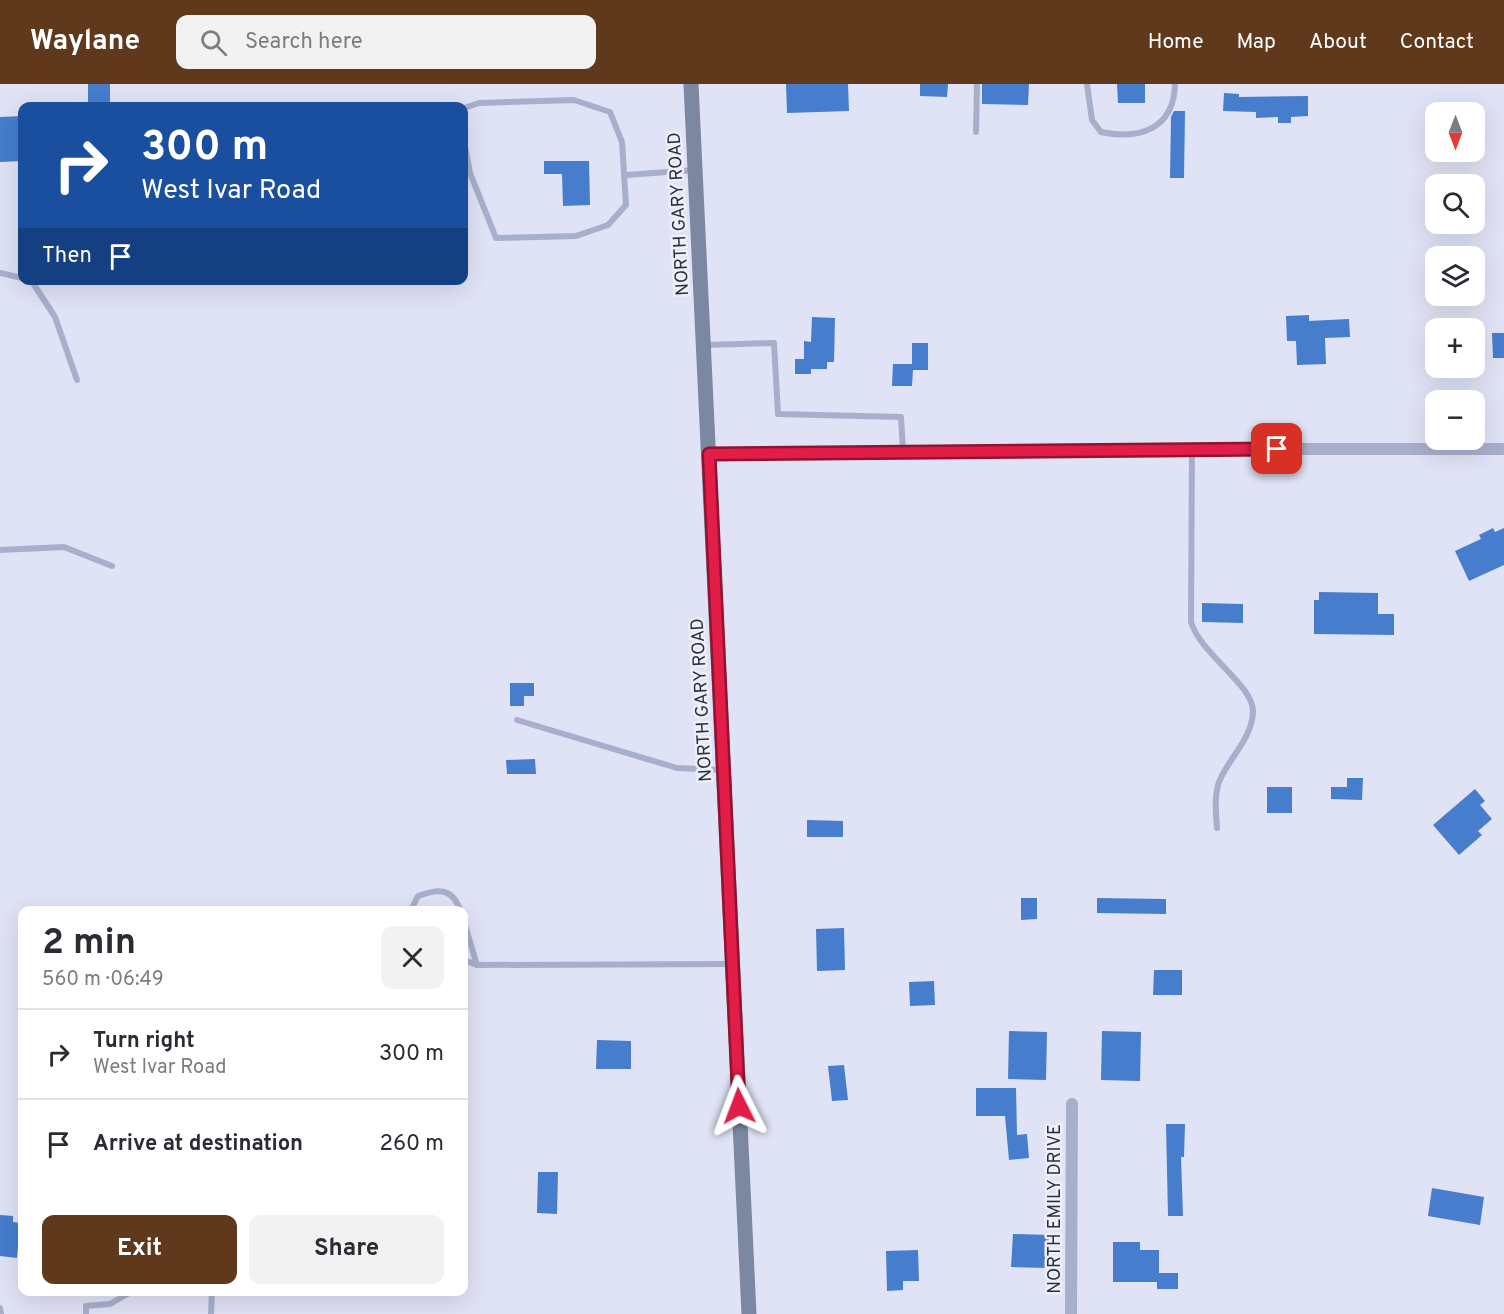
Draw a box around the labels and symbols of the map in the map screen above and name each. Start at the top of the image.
north arrow [1425,102,1485,162]
street label: NORTH GARY ROAD [664,132,695,296]
pin [1251,423,1302,474]
street label: NORTH GARY ROAD [687,618,718,782]
position arrow [707,1074,771,1138]
street label: NORTH EMILY DRIVE [1044,1124,1067,1294]

